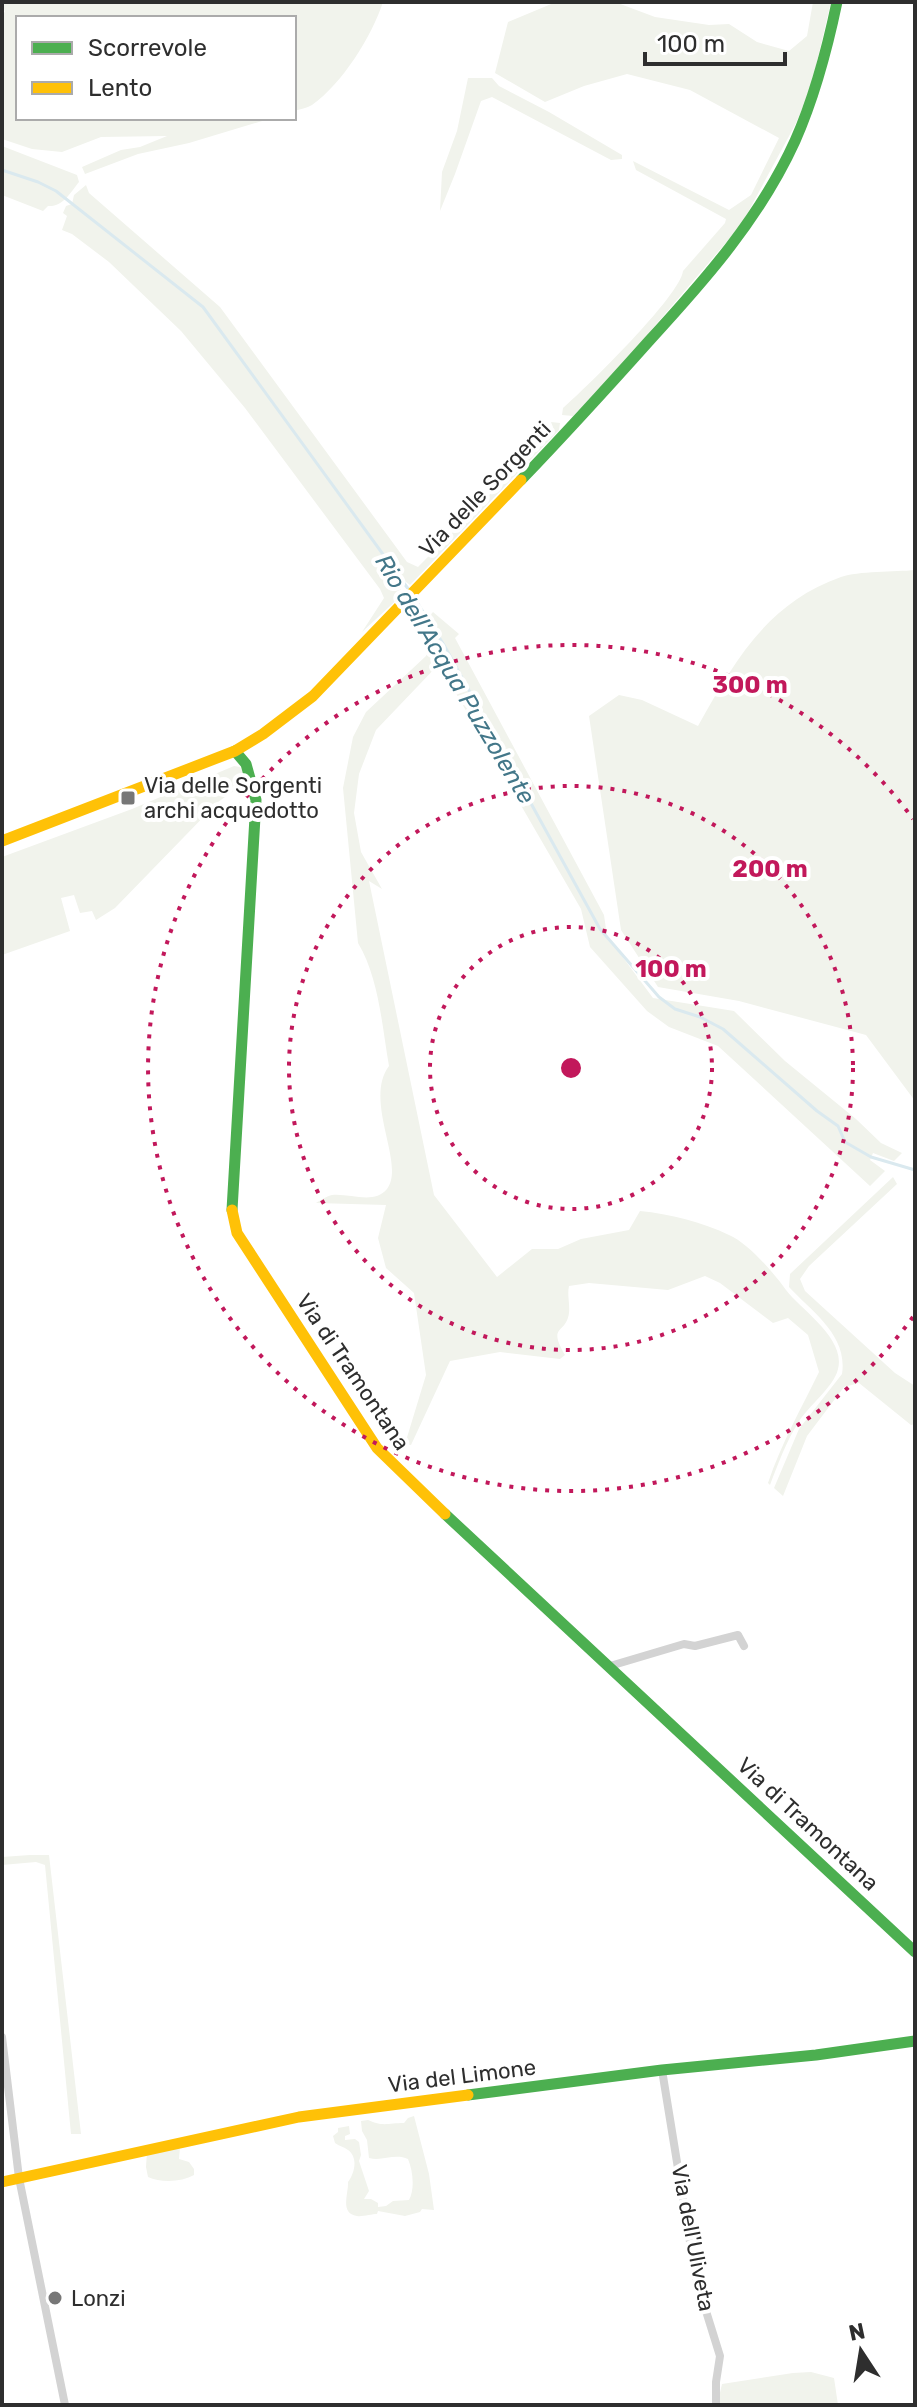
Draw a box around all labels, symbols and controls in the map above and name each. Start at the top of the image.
legend [16,16,296,120]
scale bar [645,16,785,66]
text: 100 m [657,30,725,58]
text: Scorrevole [88,34,207,62]
text: Lento [88,74,152,102]
street label: Via delle Sorgenti [413,416,557,562]
water label: Rio dell'Acqua Puzzolente [369,549,541,809]
text: 300 m [712,671,788,699]
place label: Via delle Sorgenti archi acquedotto [144,772,322,824]
marker: Via delle Sorgenti archi acquedotto [119,789,137,807]
text: 200 m [732,855,808,883]
text: 100 m [635,955,707,983]
centre of rings [557,1054,585,1082]
street label: Via di Tramontana [291,1288,415,1456]
street label: Via di Tramontana [732,1752,884,1896]
street label: Via del Limone [386,2054,538,2098]
street label: Via dell'Uliveta [666,2162,720,2314]
place label: Lonzi [71,2285,126,2312]
marker: Lonzi [46,2289,64,2307]
north arrow [821,2311,901,2391]
text: N [846,2317,867,2347]

